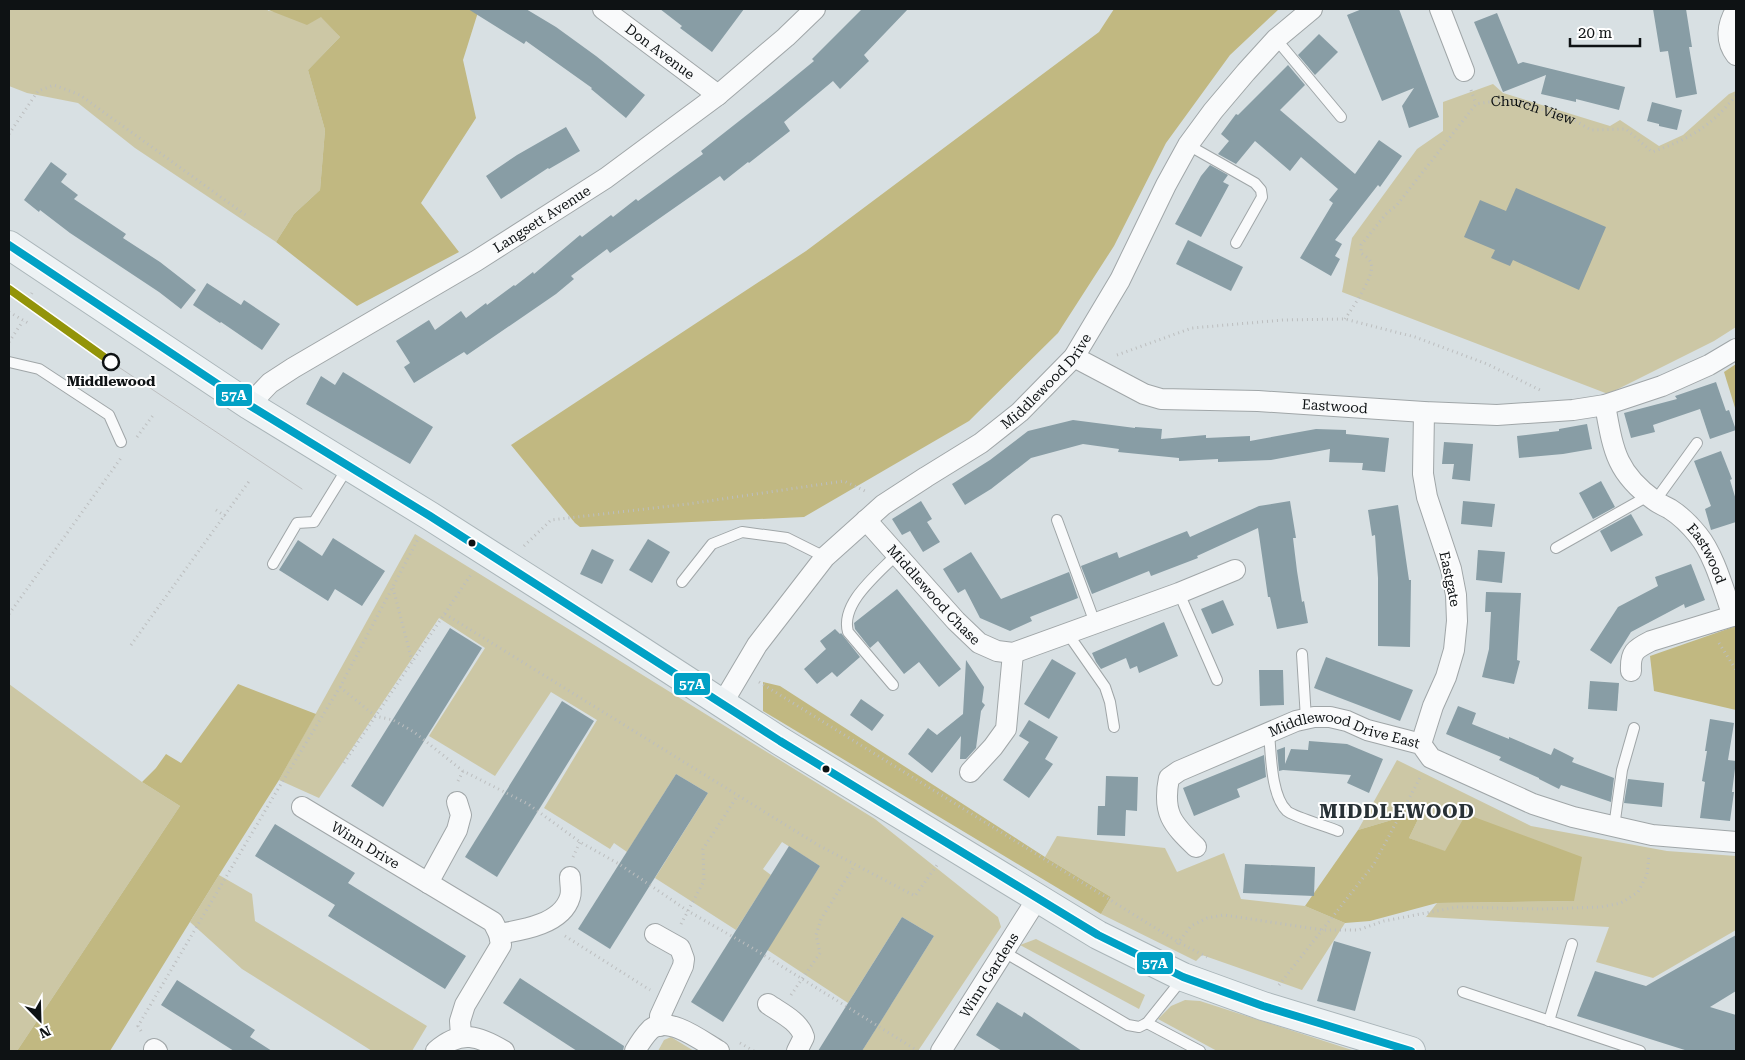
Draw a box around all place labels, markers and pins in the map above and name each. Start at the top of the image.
marker: Middlewood [102,353,120,371]
place label: Middlewood [67,373,156,389]
unlabelled marker [467,538,477,548]
unlabelled marker [821,764,831,774]

